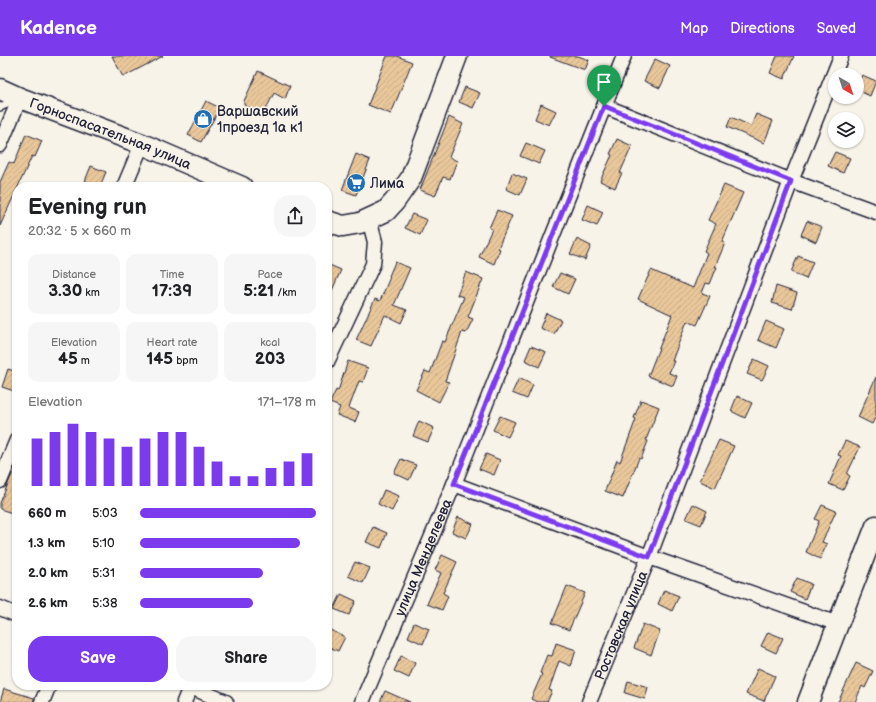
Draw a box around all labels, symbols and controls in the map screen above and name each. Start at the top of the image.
text: Kadence [20,17,97,40]
text: Map [680,20,708,37]
text: Directions [730,20,795,37]
text: Saved [817,20,856,37]
pin [587,65,621,106]
north arrow [828,68,864,104]
map controls [828,68,864,148]
icon: arrive [593,71,615,93]
street label: Горноспасательная улица [27,94,194,173]
place label: Варшавский 1проезд 1а к1 [217,103,303,136]
shop icon: Варшавский 1проезд 1а к1 [192,108,214,130]
button: layers [828,112,864,148]
supermarket icon: Лима [345,172,367,194]
place label: Лима [369,175,405,192]
text: Evening run [28,194,147,221]
button: share [274,195,316,237]
text: 20:32 · 5 × 660 m [28,223,131,239]
text: Distance [52,268,96,281]
text: Time [160,268,184,281]
text: Pace [257,268,283,281]
text: 3.30 [48,281,82,301]
text: 17:39 [152,281,192,301]
text: 5:21 [243,281,274,301]
text: km [82,286,100,299]
text: /km [274,286,297,299]
text: Elevation [51,336,97,349]
text: Heart rate [147,336,197,349]
text: kcal [260,336,280,349]
text: 45 [58,349,78,369]
text: 145 [146,349,173,369]
text: 203 [255,349,285,369]
text: m [78,354,90,367]
text: bpm [173,354,198,367]
text: Elevation [28,394,82,410]
text: 171–178 m [258,394,316,410]
street label: улица Менделеева [391,496,456,619]
text: 660 m [28,505,66,521]
text: 5:03 [92,505,118,521]
text: 1.3 km [28,535,65,551]
text: 5:10 [92,535,115,551]
text: 2.0 km [28,565,68,581]
text: 5:31 [92,565,115,581]
street label: Ростовская улица [591,568,652,683]
text: 2.6 km [28,595,68,611]
text: 5:38 [92,595,118,611]
button: Save [28,636,168,682]
button: Share [176,636,316,682]

